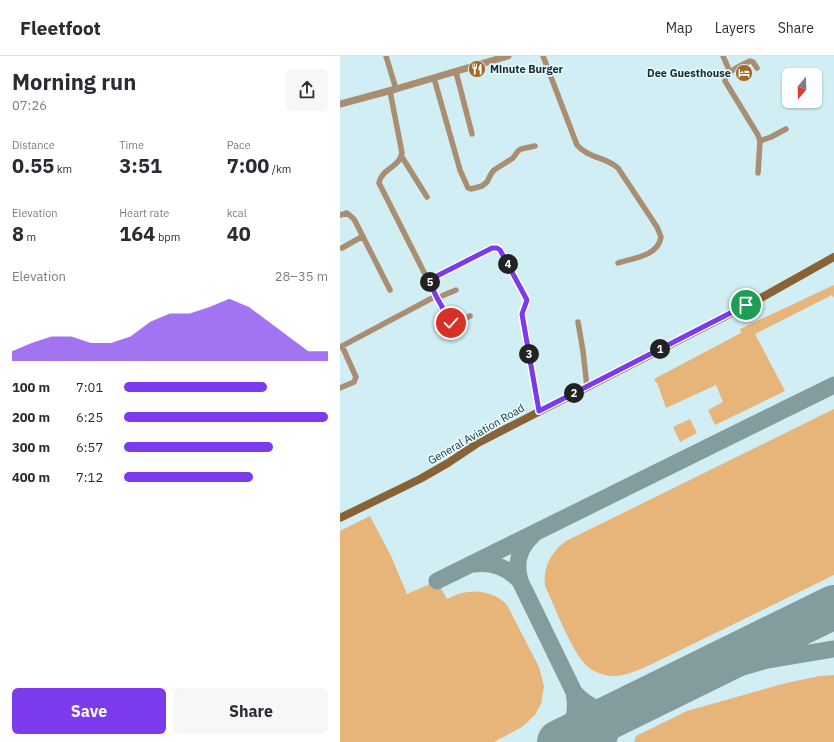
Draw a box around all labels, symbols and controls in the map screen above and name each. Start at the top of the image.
text: Fleetfoot [20,16,101,40]
text: Map [666,19,693,37]
text: Layers [715,19,756,37]
text: Share [778,19,814,37]
restaurant icon: Minute Burger [467,59,487,79]
place label: Minute Burger [490,62,564,76]
hotel icon: Dee Guesthouse [734,63,754,83]
place label: Dee Guesthouse [647,66,731,80]
text: Morning run [12,67,136,96]
north arrow [782,68,822,108]
map controls [782,68,822,108]
button: share [286,69,328,111]
text: 07:26 [12,97,47,114]
text: Distance [12,138,55,152]
text: Time [119,138,144,152]
text: Pace [227,138,251,152]
text: 0.55 [12,152,54,179]
text: 3:51 [119,152,162,179]
text: 7:00 [227,152,269,179]
text: km [54,162,72,176]
text: /km [269,162,291,176]
text: Elevation [12,206,58,220]
text: Heart rate [119,206,169,220]
text: kcal [227,206,247,220]
text: 8 [12,220,24,247]
text: 164 [119,220,155,247]
text: 40 [227,220,251,247]
text: m [24,230,36,244]
text: bpm [155,230,180,244]
pin: 4 [498,254,518,274]
text: 4 [505,257,511,271]
text: Elevation [12,268,66,285]
text: 28–35 m [275,268,328,285]
pin: 5 [420,272,440,292]
text: 5 [427,275,433,289]
pin [729,288,763,322]
icon: arrive [735,294,757,316]
pin [434,306,468,340]
icon: check [440,312,462,334]
pin: 1 [650,339,670,359]
text: 1 [657,342,663,356]
pin: 3 [519,344,539,364]
text: 3 [526,347,532,361]
text: 100 m [12,379,50,396]
text: 7:01 [76,379,103,396]
pin: 2 [564,383,584,403]
text: 2 [571,386,577,400]
street label: General Aviation Road [425,401,527,467]
text: 200 m [12,409,50,426]
text: 6:25 [76,409,103,426]
text: 300 m [12,439,50,456]
text: 6:57 [76,439,103,456]
text: 400 m [12,469,50,486]
text: 7:12 [76,469,103,486]
button: Save [12,688,166,734]
button: Share [174,688,328,734]

